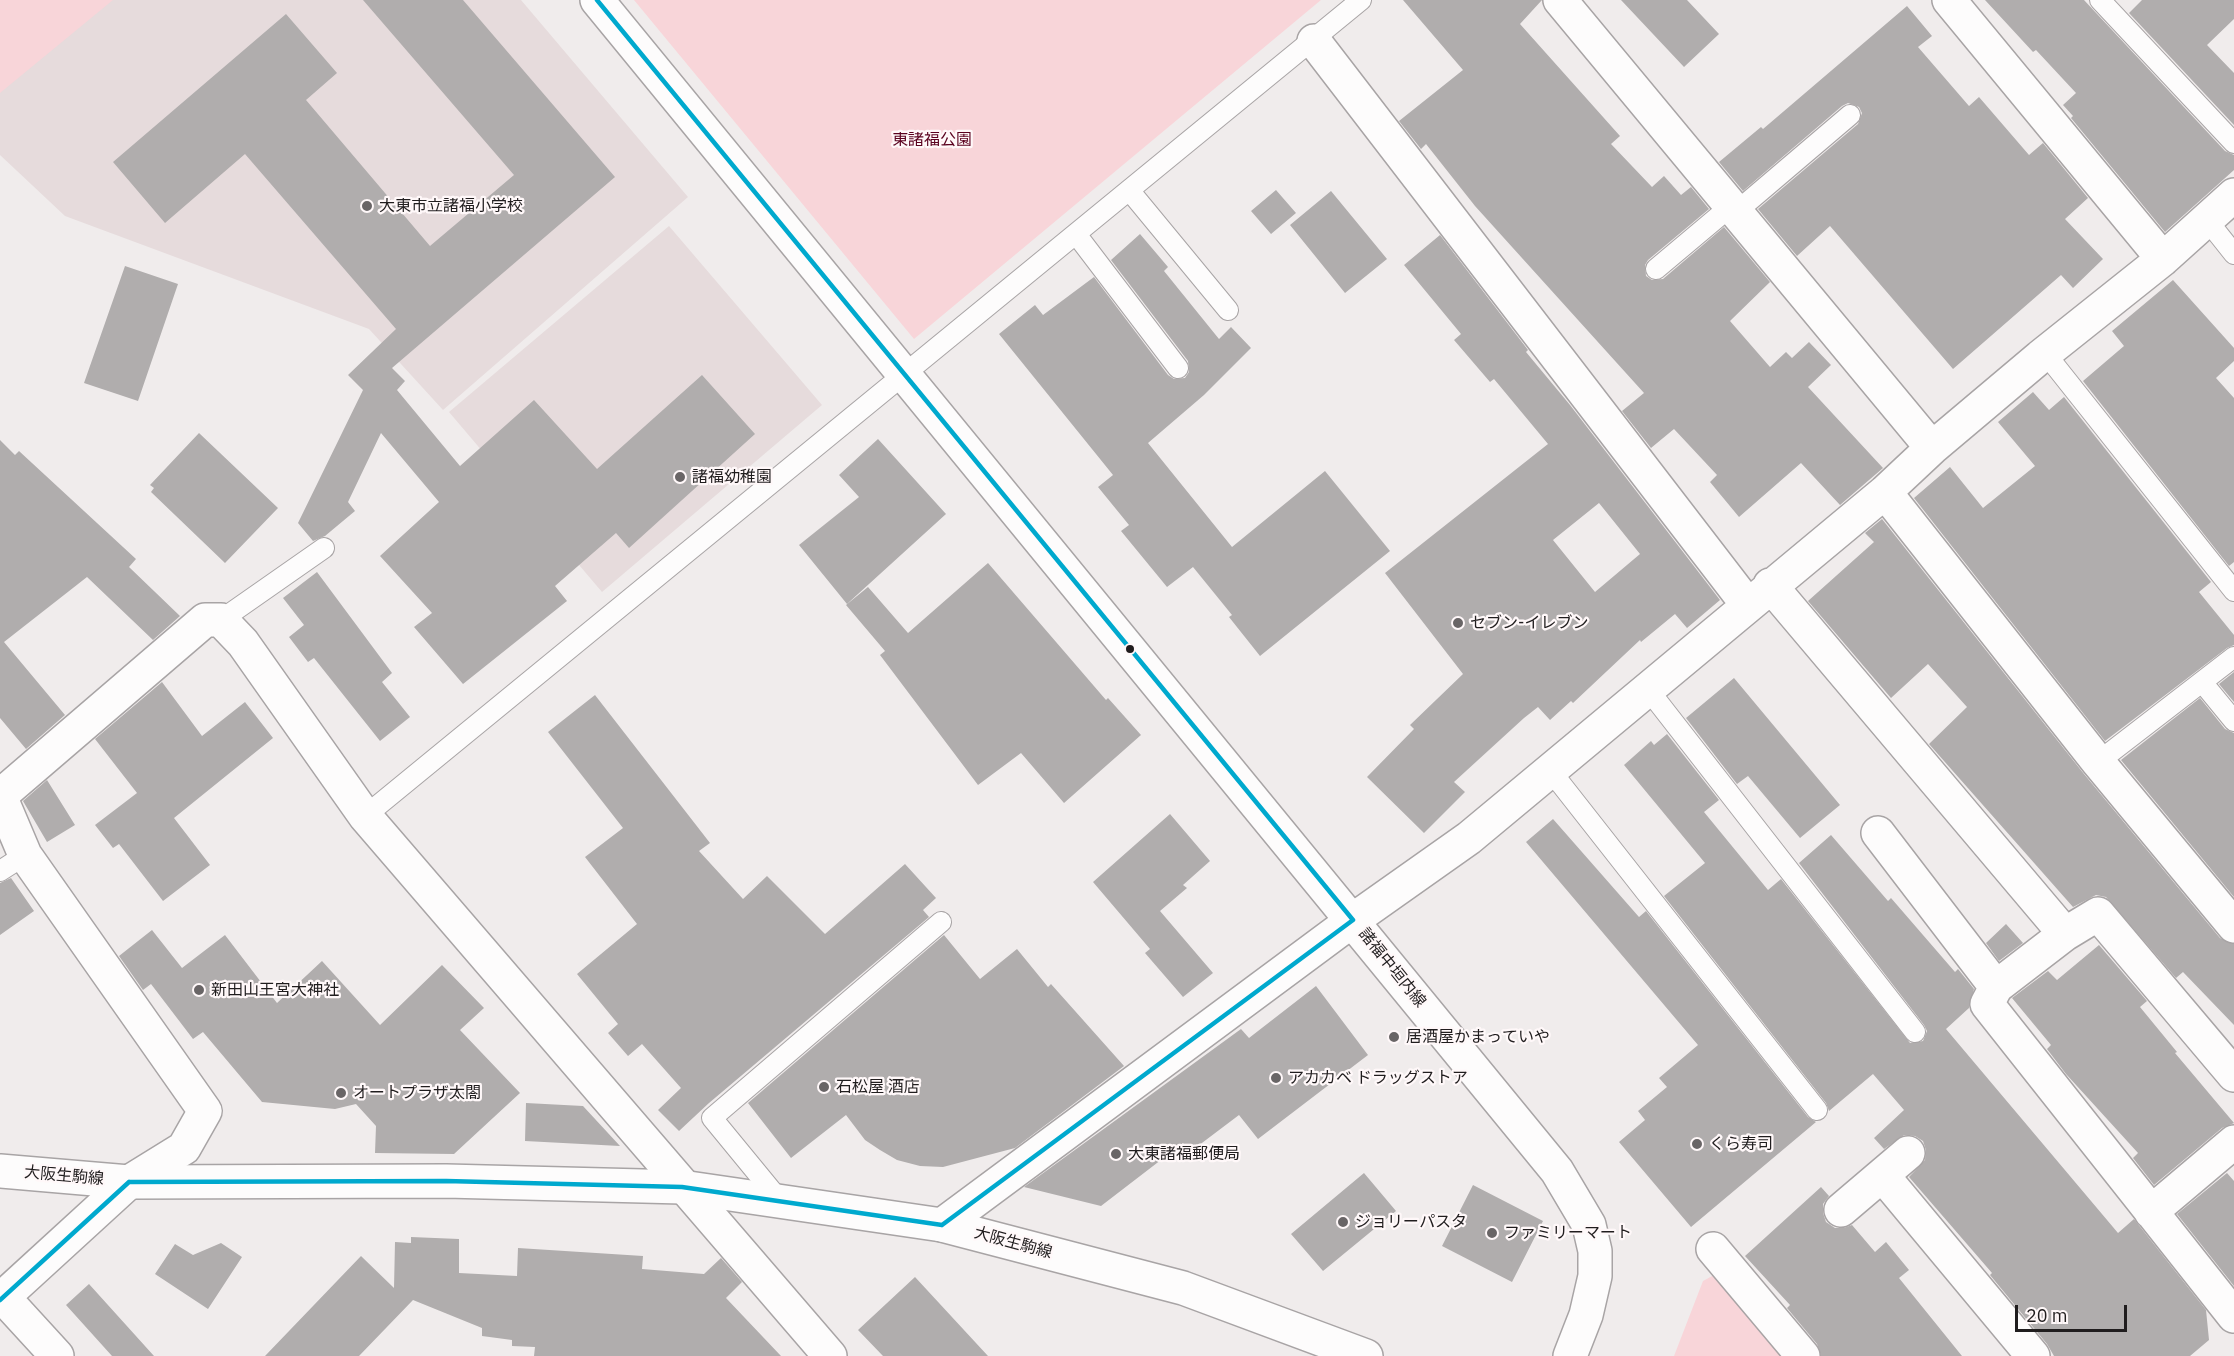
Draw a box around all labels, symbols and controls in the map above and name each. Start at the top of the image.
park label: 東諸福公園 [892,130,972,150]
place label: 大東市立諸福小学校 [379,196,523,216]
marker: 大東市立諸福小学校 [360,199,374,213]
place label: 諸福幼稚園 [692,467,772,487]
marker: 諸福幼稚園 [673,470,687,484]
place label: セブン-イレブン [1470,613,1588,633]
marker: セブン-イレブン [1451,616,1465,630]
unlabelled marker [1124,643,1136,655]
street label: 諸福中垣内線 [1354,925,1430,1011]
place label: 新田山王宮大神社 [211,980,339,1000]
marker: 新田山王宮大神社 [192,983,206,997]
place label: 居酒屋かまっていや [1406,1027,1550,1047]
marker: 居酒屋かまっていや [1387,1030,1401,1044]
place label: アカカベ ドラッグストア [1288,1068,1468,1088]
marker: アカカベ ドラッグストア [1269,1071,1283,1085]
place label: 石松屋 酒店 [836,1077,920,1097]
marker: 石松屋 酒店 [817,1080,831,1094]
place label: オートプラザ太閤 [353,1083,481,1103]
marker: オートプラザ太閤 [334,1086,348,1100]
place label: くら寿司 [1709,1134,1773,1154]
marker: くら寿司 [1690,1137,1704,1151]
place label: 大東諸福郵便局 [1128,1144,1240,1164]
marker: 大東諸福郵便局 [1109,1147,1123,1161]
street label: 大阪生駒線 [23,1163,105,1189]
place label: ジョリーパスタ [1355,1212,1467,1232]
marker: ジョリーパスタ [1336,1215,1350,1229]
street label: 大阪生駒線 [972,1223,1054,1263]
place label: ファミリーマート [1504,1223,1632,1243]
marker: ファミリーマート [1485,1226,1499,1240]
scale bar [2018,1293,2130,1331]
text: 20 m [2026,1304,2068,1327]

